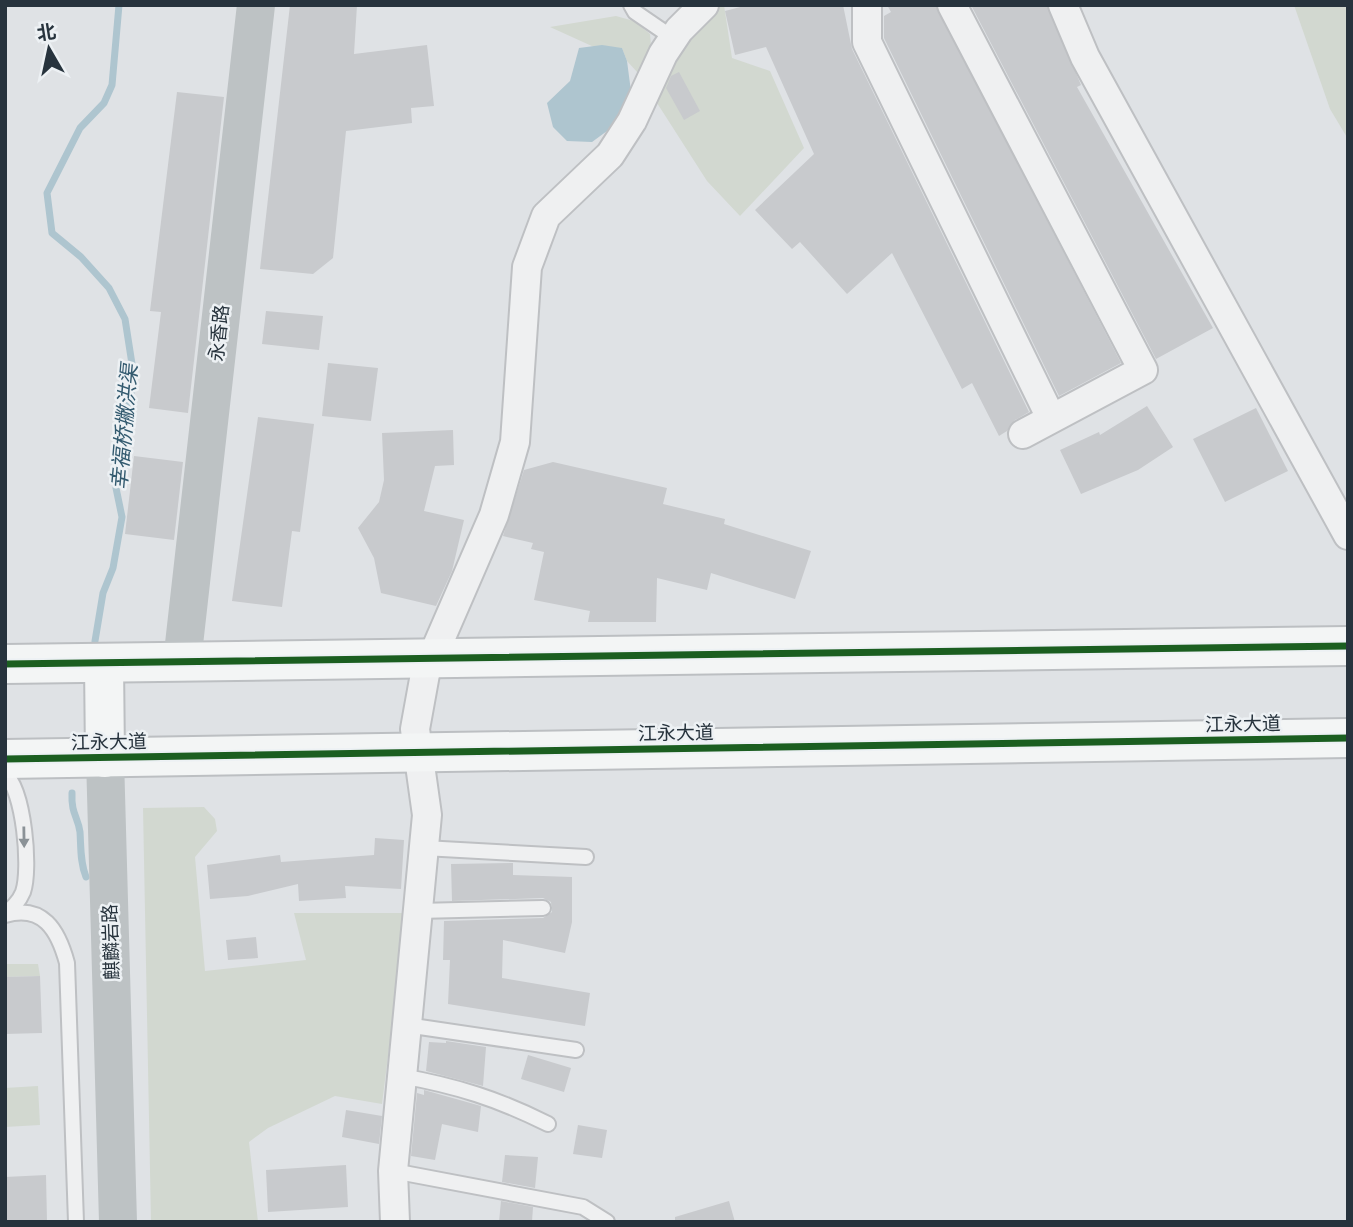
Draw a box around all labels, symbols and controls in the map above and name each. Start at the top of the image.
north arrow [14,14,84,84]
text: 北 [35,20,58,46]
street label: 永香路 [205,303,233,363]
water label: 幸福桥撇洪渠 [106,360,142,491]
street label: 江永大道 [1205,712,1281,736]
street label: 江永大道 [638,721,714,745]
street label: 江永大道 [71,730,147,754]
one-way arrow [18,827,30,849]
street label: 麒麟岩路 [98,904,124,980]

